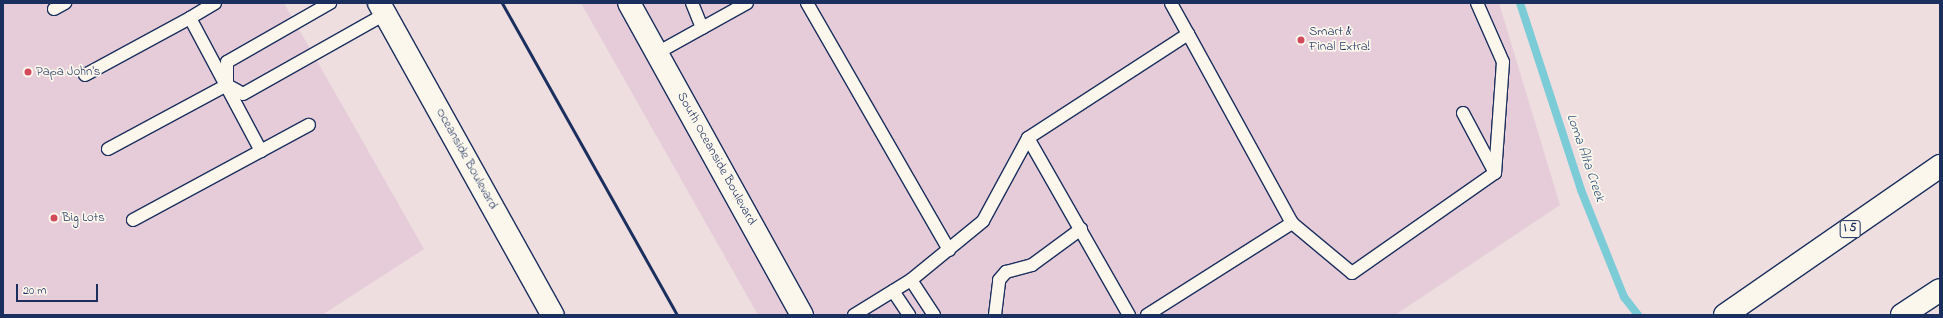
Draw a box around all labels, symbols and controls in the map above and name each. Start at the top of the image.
place label: Smart & Final Extra! [1309,25,1370,56]
marker: Smart & Final Extra! [1296,35,1306,45]
place label: Papa John's [36,64,100,80]
marker: Papa John's [23,67,33,77]
street label: South Oceanside Boulevard [673,90,759,228]
street label: Oceanside Boulevard [432,106,500,212]
water label: Loma Alta Creek [1562,112,1608,204]
place label: Big Lots [62,210,105,226]
marker: Big Lots [49,213,59,223]
road number: I 5 [1839,219,1861,239]
scale bar [18,276,100,302]
text: 20 m [23,282,46,300]

